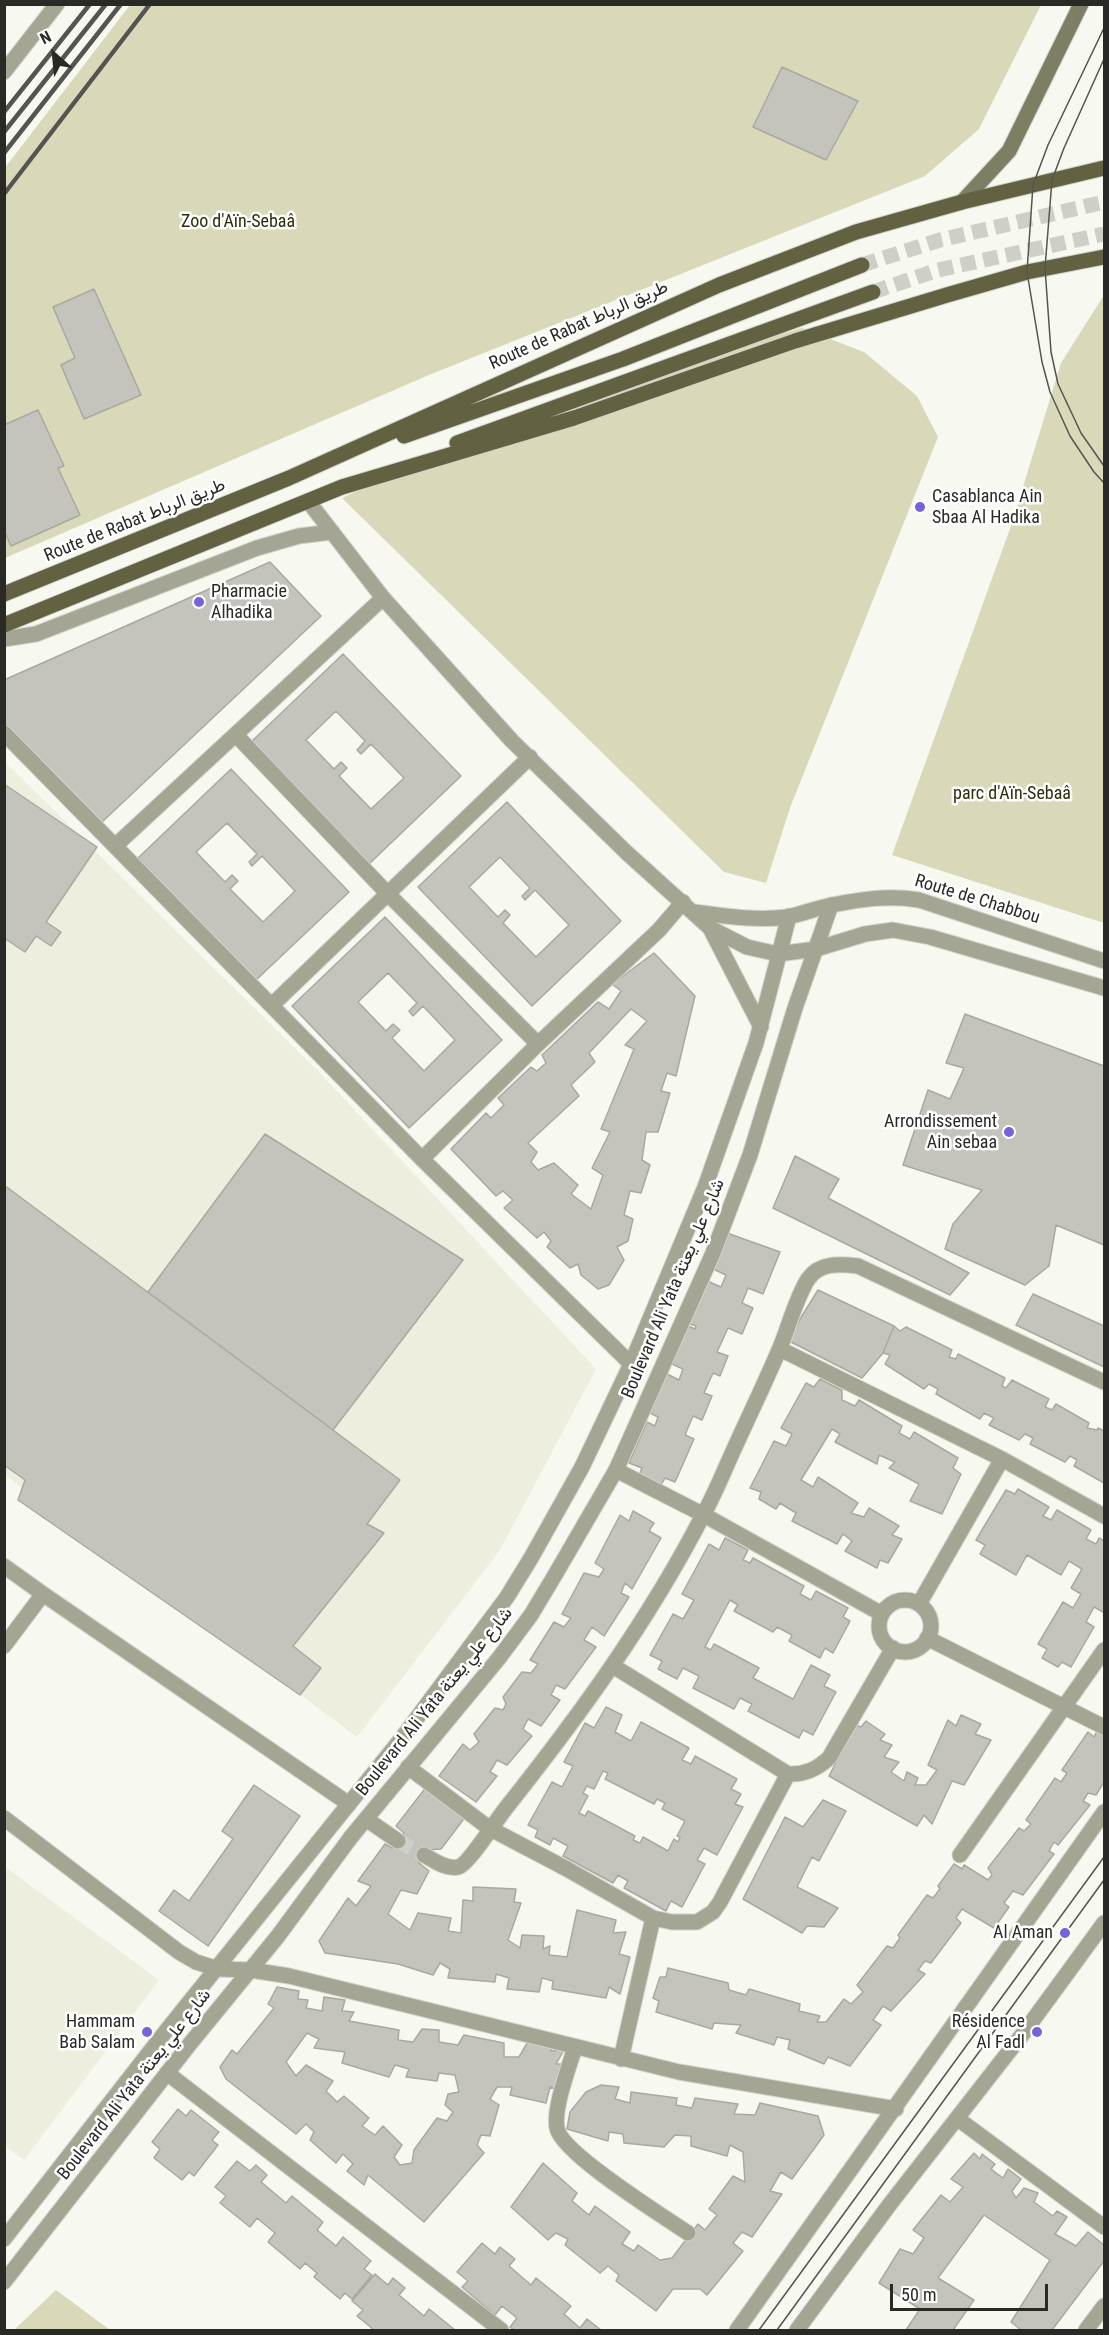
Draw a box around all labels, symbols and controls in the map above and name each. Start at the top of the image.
north arrow [24,24,84,84]
text: N [37,27,54,48]
park label: Zoo d'Aïn-Sebaâ [181,211,295,233]
street label: Route de Rabat طريق الرباط [486,277,672,375]
street label: Route de Rabat طريق الرباط [41,475,229,567]
place label: Casablanca Ain Sbaa Al Hadika [932,486,1042,528]
marker: Casablanca Ain Sbaa Al Hadika [913,500,927,514]
place label: Pharmacie Alhadika [211,581,287,624]
marker: Pharmacie Alhadika [192,595,206,609]
park label: parc d'Aïn-Sebaâ [953,783,1071,805]
street label: Route de Chabbou [912,871,1042,929]
place label: Arrondissement Ain sebaa [884,1111,997,1154]
marker: Arrondissement Ain sebaa [1002,1125,1016,1139]
street label: Boulevard Ali Yata شارع علي يعتة [618,1176,730,1402]
street label: Boulevard Ali Yata شارع علي يعتة [352,1603,518,1801]
place label: Al Aman [993,1922,1053,1944]
marker: Al Aman [1058,1926,1072,1940]
street label: Boulevard Ali Yata شارع علي يعتة [54,1985,216,2185]
place label: Hammam Bab Salam [59,2011,135,2054]
place label: Résidence Al Fadl [952,2011,1025,2054]
marker: Hammam Bab Salam [140,2025,154,2039]
marker: Résidence Al Fadl [1030,2025,1044,2039]
scale bar [893,2272,1050,2310]
text: 50 m [901,2284,936,2305]

